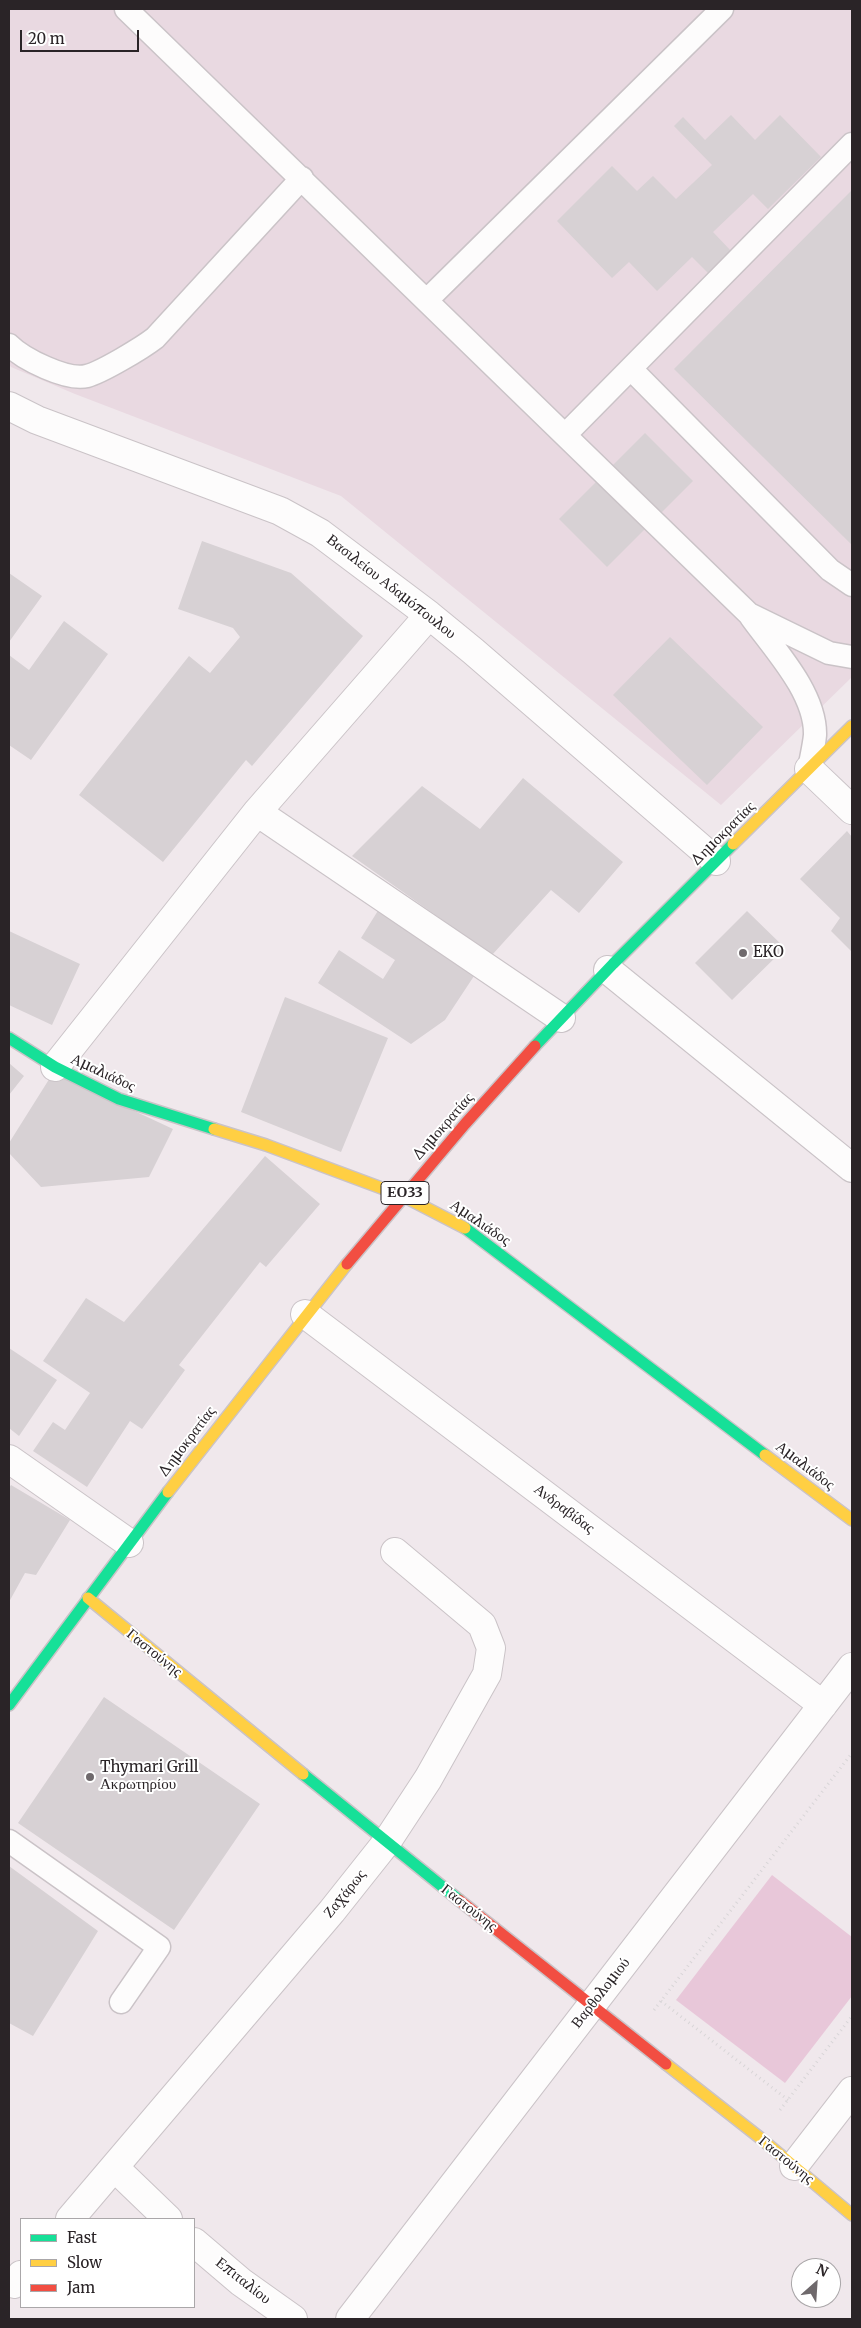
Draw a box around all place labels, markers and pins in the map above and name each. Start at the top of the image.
place label: EKO [753,944,784,962]
marker: EKO [737,947,749,959]
place label: Thymari Grill Ακρωτηρίου [100,1759,198,1794]
marker: Thymari Grill Ακρωτηρίου [84,1771,96,1783]

